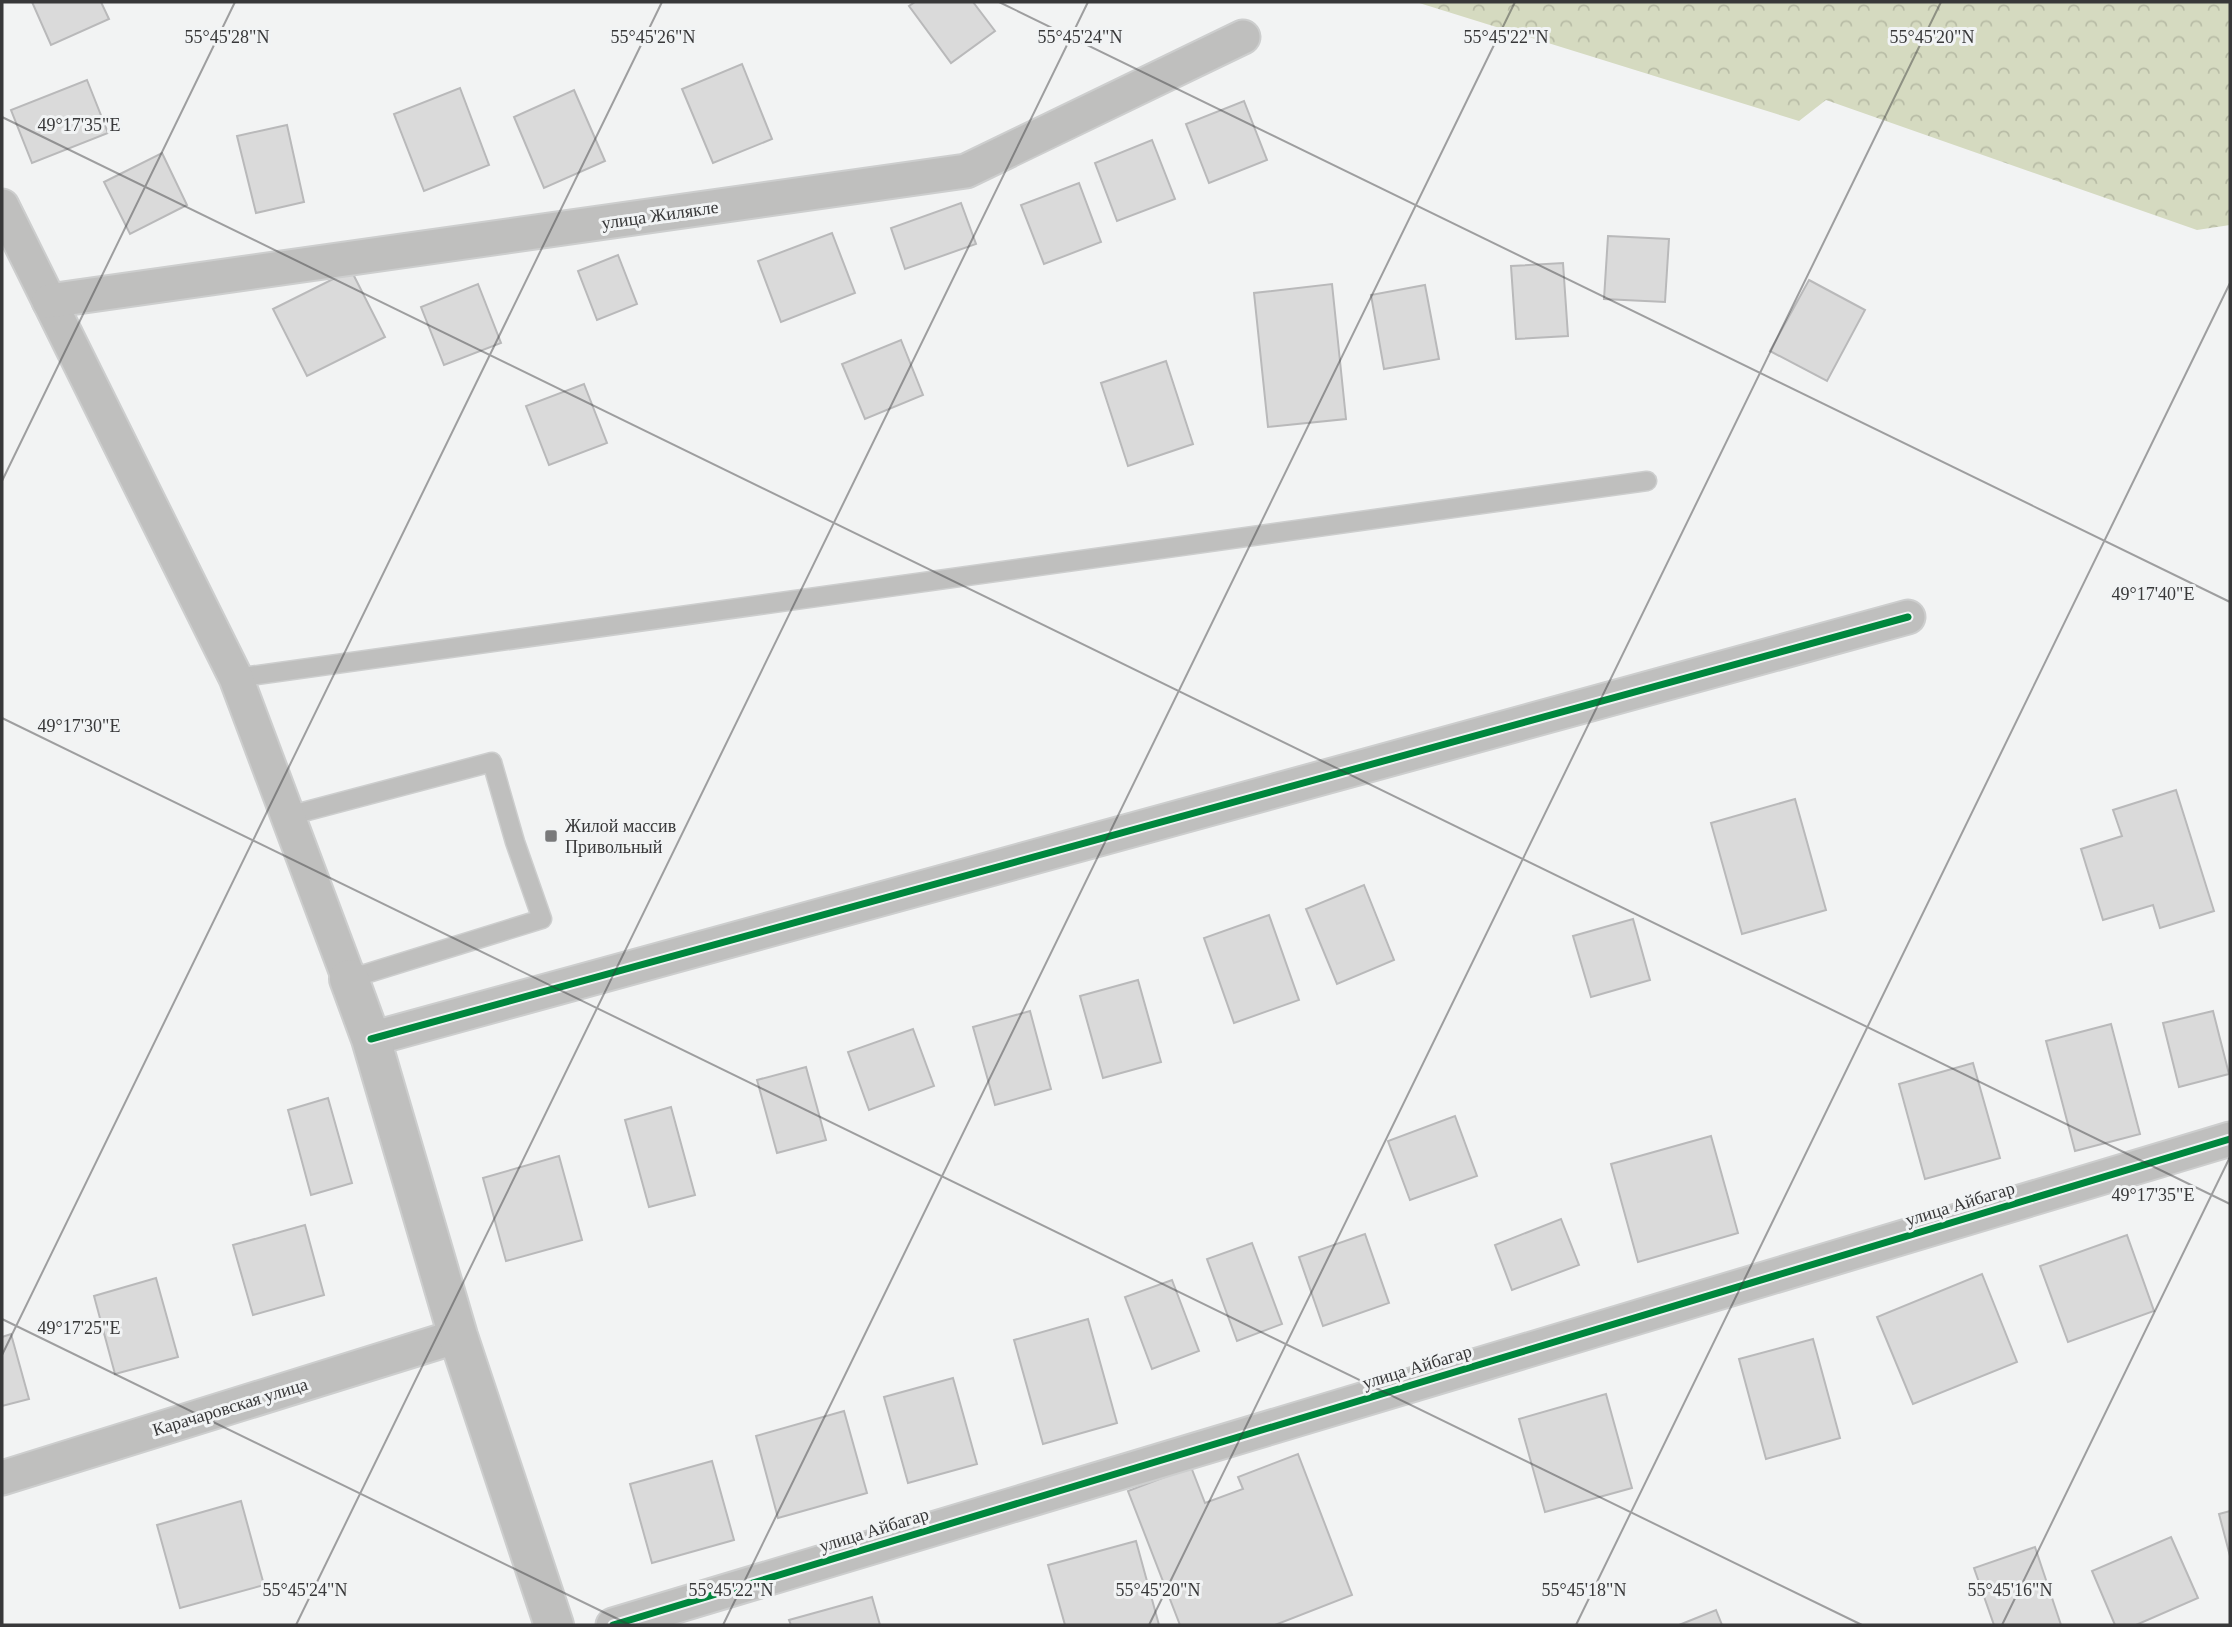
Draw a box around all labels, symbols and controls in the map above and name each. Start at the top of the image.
text: 55°45'28"N [185,27,269,47]
text: 55°45'26"N [611,27,695,47]
text: 55°45'24"N [1038,27,1122,47]
text: 55°45'22"N [1464,27,1548,47]
text: 55°45'20"N [1890,27,1974,47]
text: 49°17'35"E [38,115,120,135]
street label: улица Жилякле [600,197,720,233]
text: 49°17'40"E [2112,584,2194,604]
text: 49°17'30"E [38,716,120,736]
place label: Жилой массив Привольный [565,816,676,857]
marker: Жилой массив Привольный [543,828,559,844]
street label: улица Айбагар [1903,1178,2017,1230]
text: 49°17'35"E [2112,1185,2194,1205]
text: 49°17'25"E [38,1318,120,1338]
street label: улица Айбагар [1360,1341,1474,1393]
street label: Карачаровская улица [150,1374,310,1440]
street label: улица Айбагар [817,1504,931,1556]
text: 55°45'24"N [263,1580,347,1600]
text: 55°45'22"N [689,1580,773,1600]
text: 55°45'20"N [1116,1580,1200,1600]
text: 55°45'18"N [1542,1580,1626,1600]
text: 55°45'16"N [1968,1580,2052,1600]

